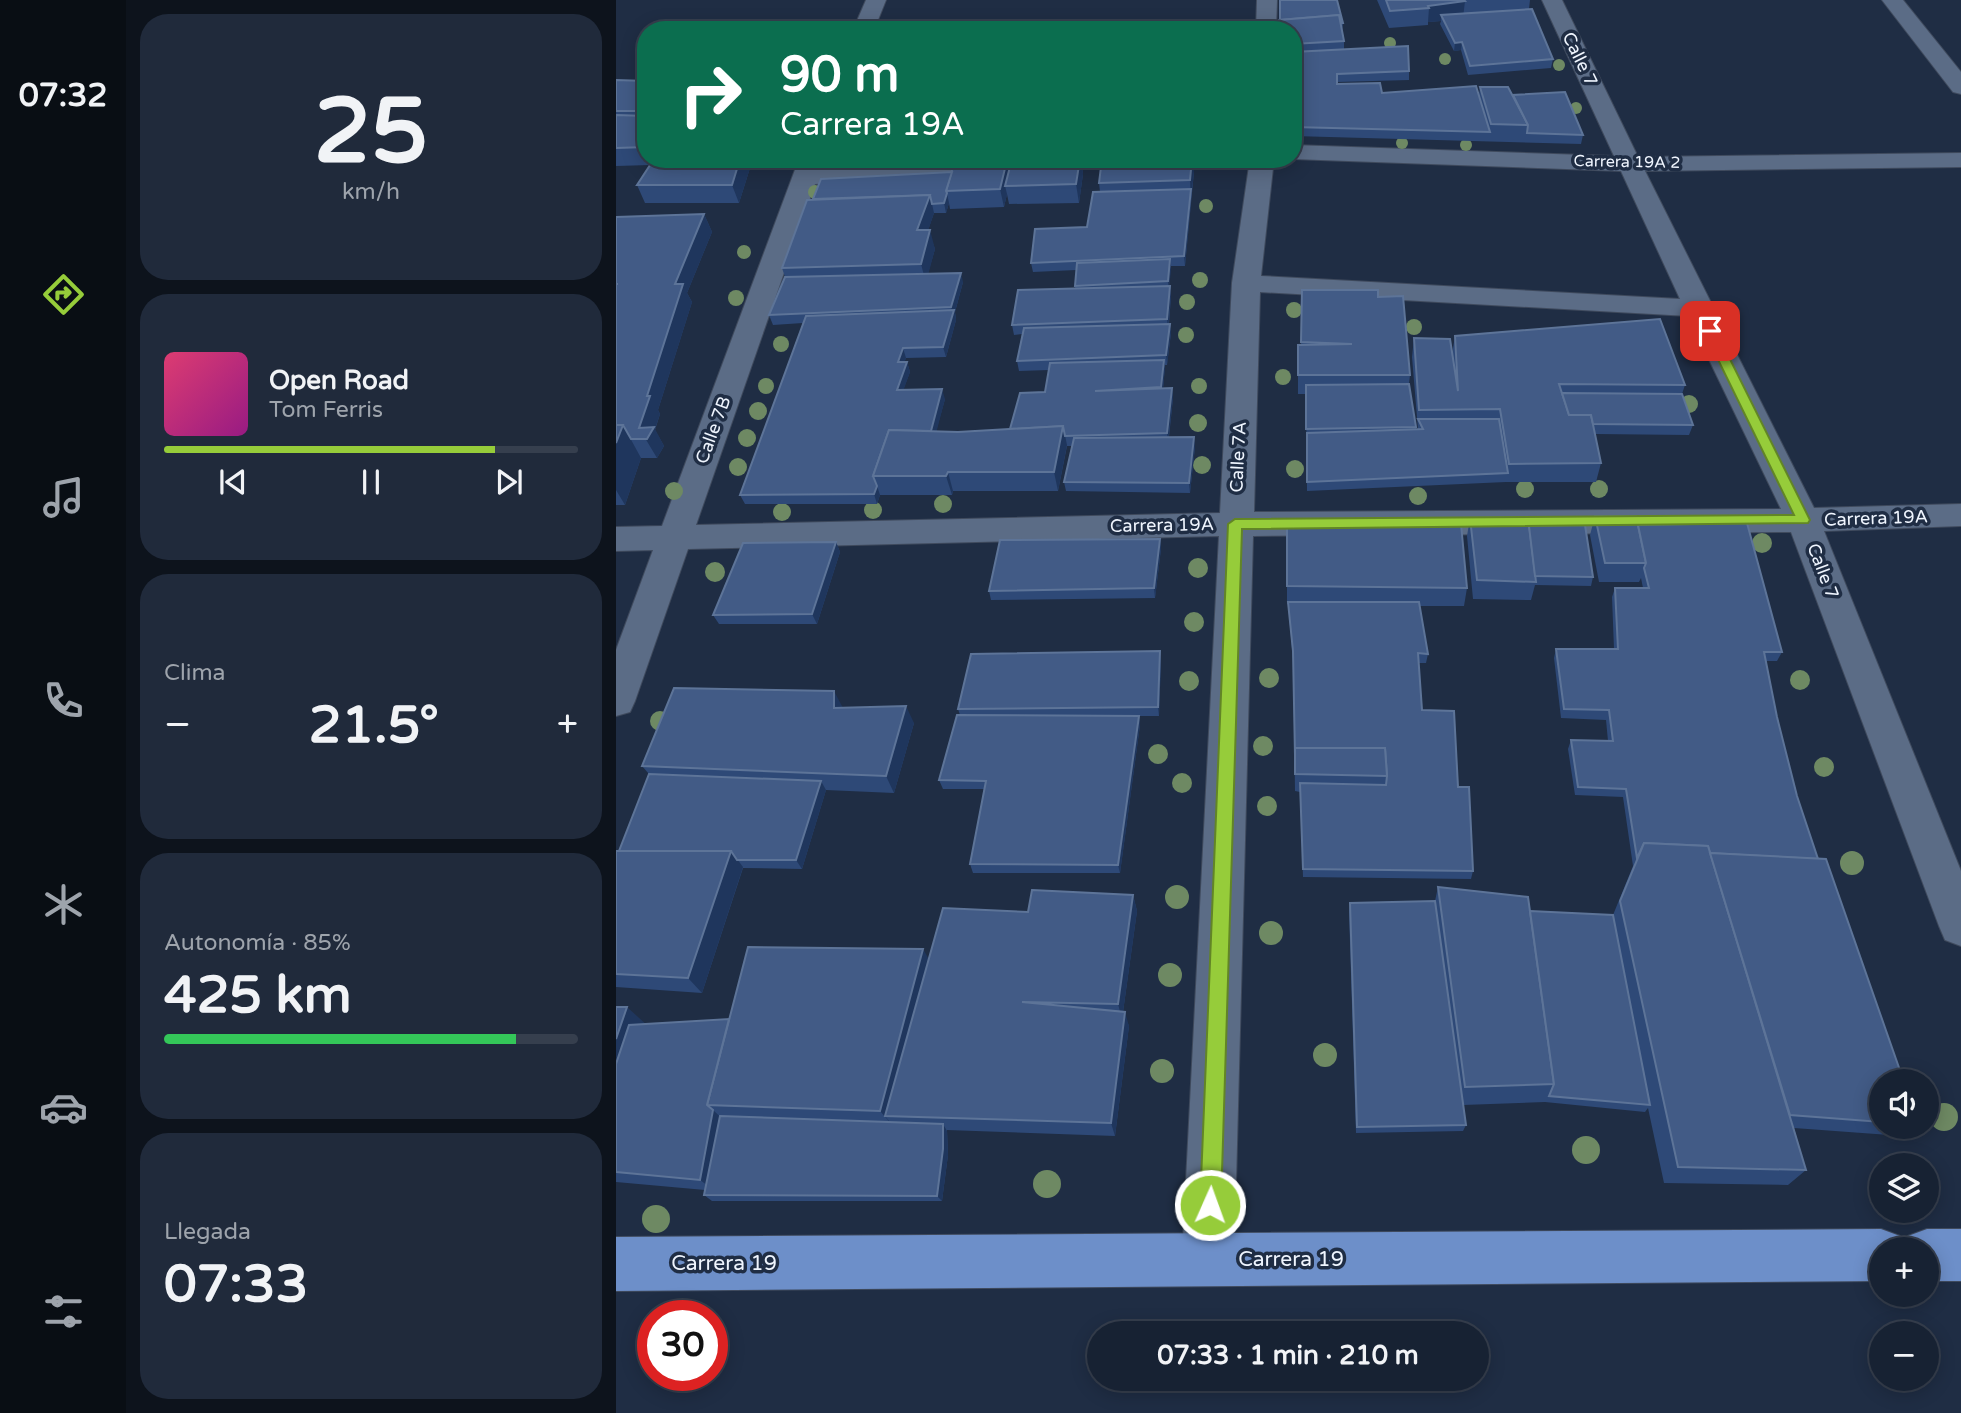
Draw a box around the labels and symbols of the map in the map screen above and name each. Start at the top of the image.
street label: Calle 7 [1557,28,1603,90]
street label: Carrera 19A 2 [1573,151,1681,173]
pin [1680,301,1740,361]
street label: Calle 7B [691,393,735,467]
street label: Calle 7A [1225,421,1251,493]
street label: Carrera 19A [1824,505,1928,531]
street label: Carrera 19A [1110,513,1214,537]
street label: Calle 7 [1802,540,1844,602]
position arrow [1173,1168,1247,1242]
street label: Carrera 19 [1238,1247,1344,1272]
street label: Carrera 19 [671,1251,777,1276]
speed limit sign: 30 [637,1300,728,1391]

